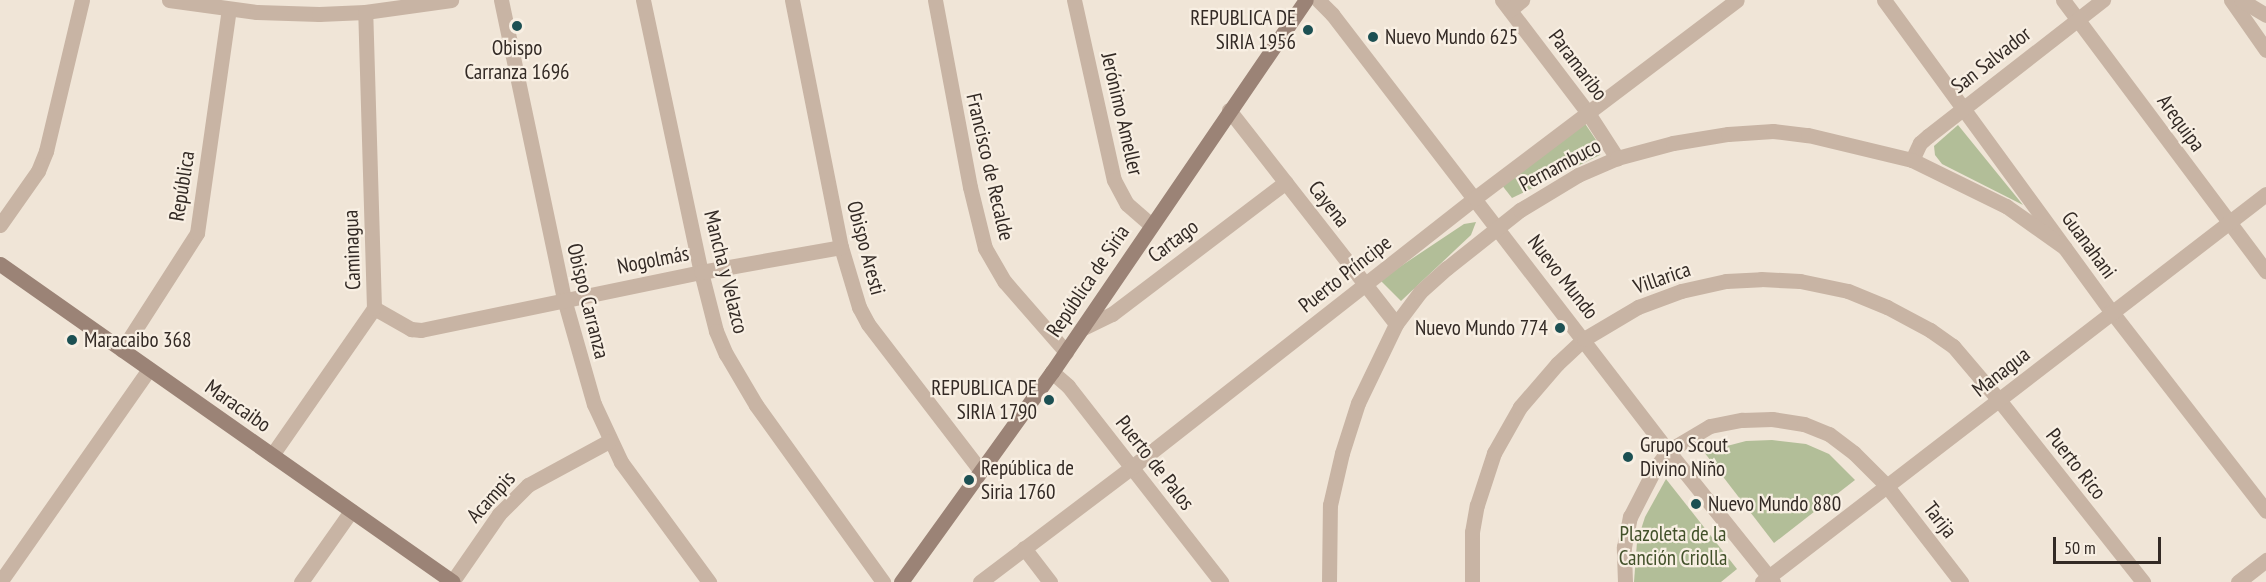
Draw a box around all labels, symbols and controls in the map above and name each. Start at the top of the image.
place label: REPUBLICA DE SIRIA 1956 [1189,5,1296,55]
marker: Obispo Carranza 1696 [510,19,524,33]
street label: San Salvador [1946,21,2036,99]
marker: REPUBLICA DE SIRIA 1956 [1301,23,1315,37]
place label: Nuevo Mundo 625 [1385,24,1518,50]
street label: Paramaribo [1543,25,1613,105]
marker: Nuevo Mundo 625 [1366,30,1380,44]
place label: Obispo Carranza 1696 [464,35,570,85]
street label: Jerónimo Ameller [1096,50,1148,178]
street label: Arequipa [2152,90,2210,156]
street label: Francisco de Recalde [961,91,1019,243]
street label: Pernambuco [1515,133,1605,197]
street label: República [164,149,200,223]
street label: Cayena [1303,176,1355,232]
street label: Obispo Aresti [841,198,891,298]
street label: Guanahani [2056,206,2122,284]
street label: Mancha y Velazco [698,207,754,337]
street label: Caminagua [338,209,366,291]
street label: Cartago [1143,214,1203,268]
street label: República de Siria [1041,220,1135,342]
street label: Puerto Príncipe [1294,230,1396,318]
street label: Nuevo Mundo [1522,230,1604,324]
street label: Obispo Carranza [562,241,614,361]
street label: Nogolmás [615,241,691,279]
street label: Villarica [1630,257,1694,299]
place label: Nuevo Mundo 774 [1415,315,1548,341]
marker: Nuevo Mundo 774 [1553,321,1567,335]
place label: Maracaibo 368 [84,327,191,353]
marker: Maracaibo 368 [65,333,79,347]
street label: Managua [1967,342,2035,402]
street label: Maracaibo [200,374,276,438]
place label: REPUBLICA DE SIRIA 1790 [930,375,1037,425]
marker: REPUBLICA DE SIRIA 1790 [1042,393,1056,407]
street label: Puerto de Palos [1110,411,1200,515]
street label: Puerto Rico [2041,424,2111,504]
place label: Grupo Scout Divino Niño [1640,432,1728,482]
marker: Grupo Scout Divino Niño [1621,450,1635,464]
place label: República de Siria 1760 [981,455,1074,505]
street label: Acampis [462,466,520,528]
marker: República de Siria 1760 [962,473,976,487]
place label: Nuevo Mundo 880 [1708,491,1841,517]
marker: Nuevo Mundo 880 [1689,497,1703,511]
street label: Tarija [1918,497,1962,543]
park label: Plazoleta de la Canción Criolla [1619,521,1727,571]
scale bar [2056,525,2164,563]
text: 50 m [2064,536,2096,559]

